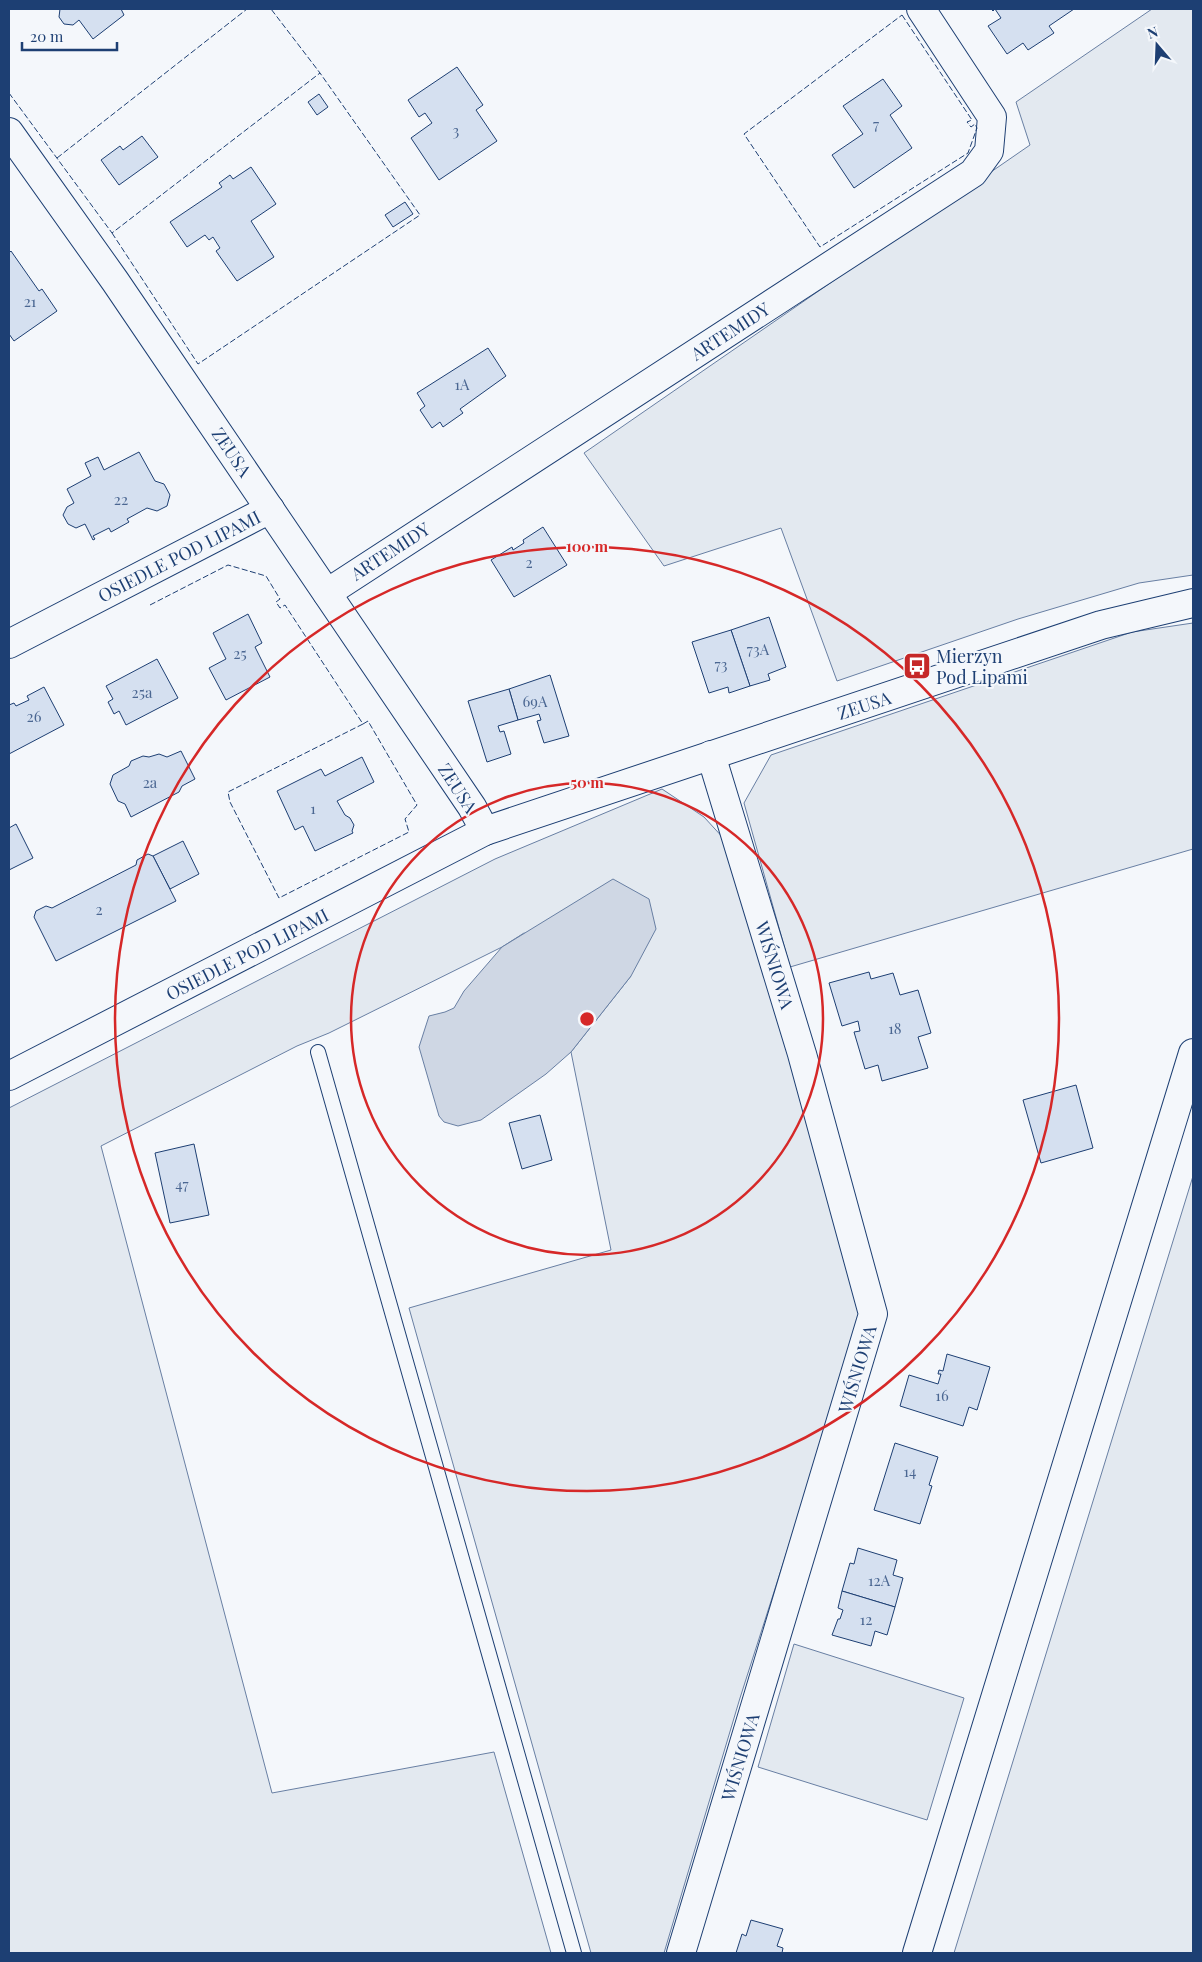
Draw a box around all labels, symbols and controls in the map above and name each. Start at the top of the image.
scale bar [22,20,118,52]
north arrow [1132,20,1182,70]
text: N [1145,22,1160,43]
text: 20 m [30,26,64,46]
house number: 7 [873,114,879,134]
house number: 3 [453,120,460,140]
house number: 21 [24,291,37,311]
street label: ARTEMIDY [685,296,774,366]
house number: 1A [454,374,470,394]
street label: ZEUSA [207,423,258,482]
house number: 22 [114,489,128,509]
street label: OSIEDLE POD LIPAMI [94,505,264,607]
street label: ARTEMIDY [345,516,434,586]
text: 100 m [566,536,609,556]
house number: 2 [525,552,533,572]
house number: 73A [747,639,770,659]
house number: 25 [233,643,247,663]
place label: Mierzyn Pod Lipami [936,644,1028,689]
bus stop icon: Mierzyn Pod Lipami [902,651,932,681]
house number: 73 [715,654,728,674]
house number: 25a [132,682,153,702]
street label: ZEUSA [834,685,894,725]
house number: 69A [523,691,548,711]
house number: 26 [27,706,42,726]
street label: ZEUSA [433,758,483,818]
house number: 2a [143,772,158,792]
text: 50 m [570,772,604,792]
house number: 1 [310,798,316,818]
house number: 2 [95,899,103,919]
street label: OSIEDLE POD LIPAMI [162,903,332,1005]
street label: WIŚNIOWA [750,917,800,1012]
centre of rings [578,1010,596,1028]
house number: 18 [888,1018,902,1038]
house number: 47 [175,1174,189,1194]
street label: WIŚNIOWA [832,1322,882,1417]
house number: 16 [935,1385,949,1405]
house number: 14 [904,1461,916,1481]
house number: 12A [868,1570,891,1590]
house number: 12 [860,1609,872,1629]
street label: WIŚNIOWA [715,1710,765,1805]

